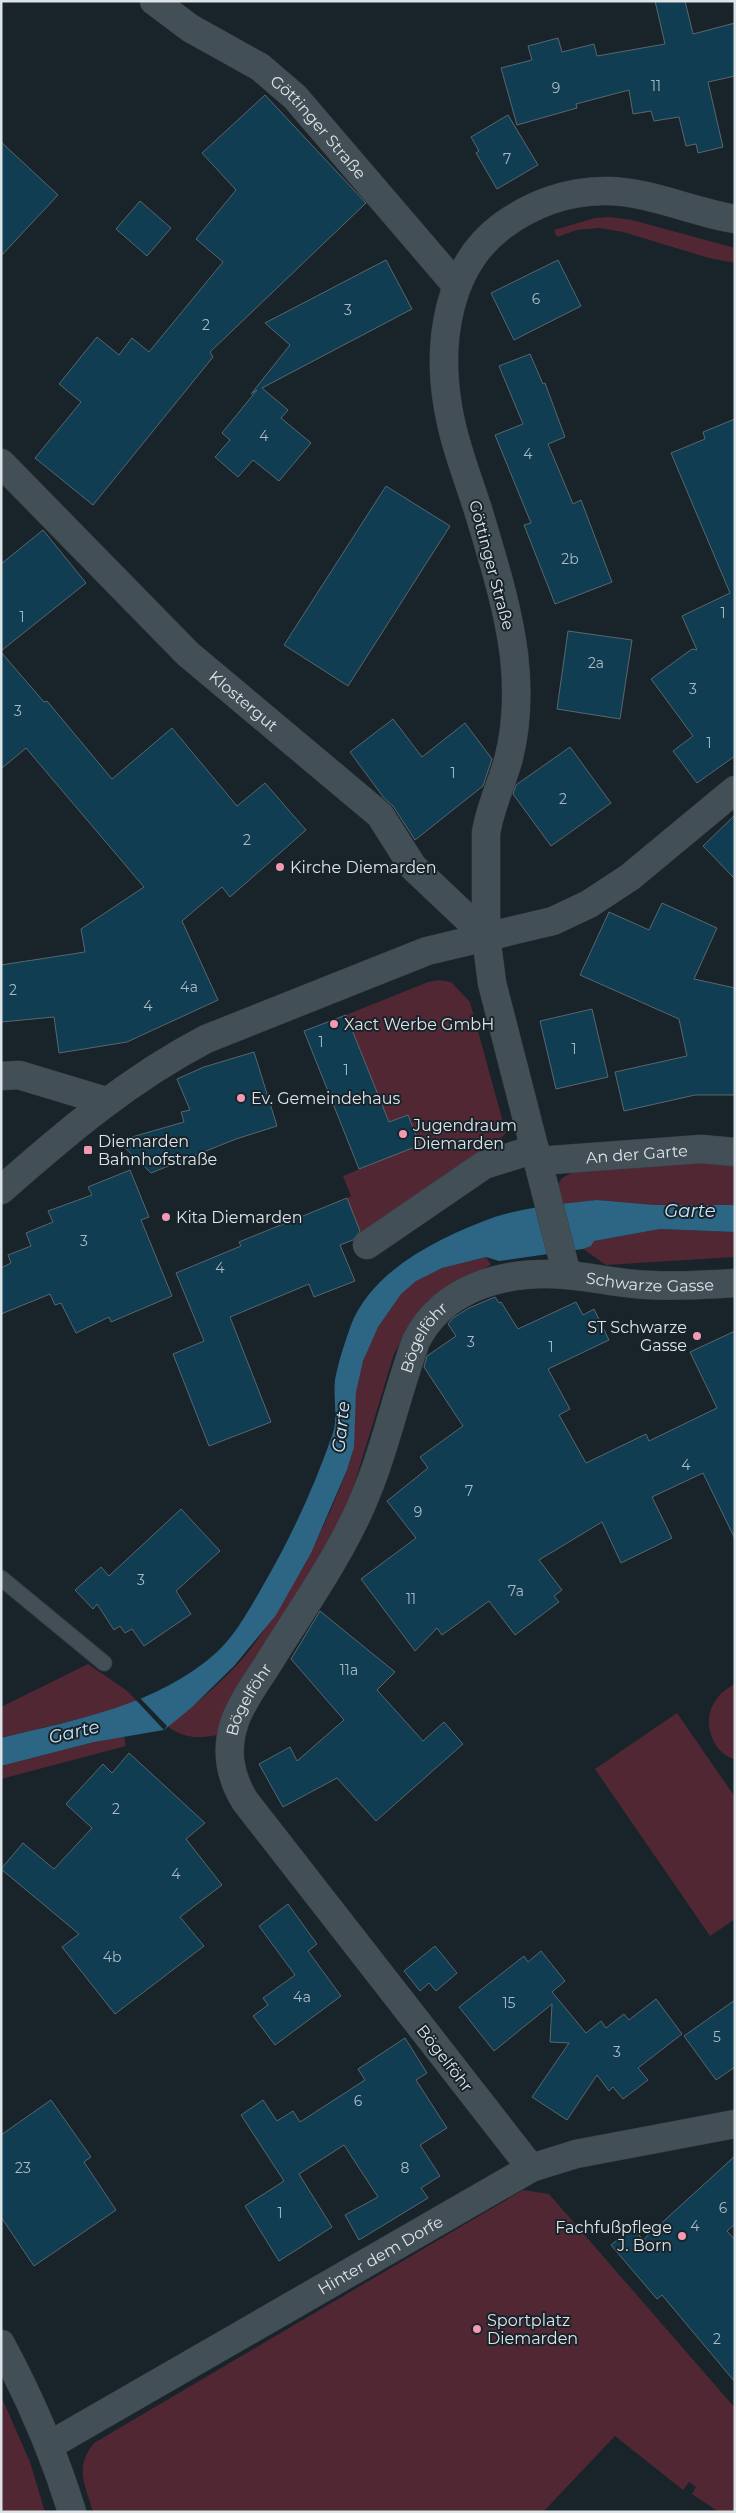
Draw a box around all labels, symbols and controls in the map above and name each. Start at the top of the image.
street label: Göttinger Straße [266,71,370,183]
house number: 11 [651,77,661,95]
house number: 9 [552,79,560,97]
house number: 7 [503,150,511,168]
house number: 6 [532,290,541,308]
house number: 3 [344,301,352,319]
house number: 2 [202,316,210,334]
house number: 4 [259,427,269,445]
house number: 4 [523,445,533,463]
street label: Göttinger Straße [465,498,518,632]
house number: 2b [561,550,579,568]
house number: 1 [720,604,726,622]
house number: 1 [19,608,25,626]
house number: 2a [588,654,604,672]
street label: Klostergut [205,667,282,736]
house number: 3 [689,680,697,698]
house number: 3 [14,702,22,720]
house number: 1 [706,734,712,752]
house number: 1 [450,764,456,782]
house number: 2 [559,790,567,808]
house number: 2 [243,831,251,849]
place label: Kirche Diemarden [290,858,437,877]
marker: Kirche Diemarden [274,861,286,873]
house number: 4a [180,978,198,996]
house number: 2 [9,981,17,999]
house number: 4 [143,997,153,1015]
place label: Xact Werbe GmbH [344,1015,494,1034]
marker: Xact Werbe GmbH [328,1018,340,1030]
house number: 1 [318,1033,324,1051]
house number: 1 [571,1040,577,1058]
house number: 1 [343,1061,349,1079]
place label: Ev. Gemeindehaus [251,1089,401,1108]
marker: Ev. Gemeindehaus [235,1092,247,1104]
place label: Jugendraum Diemarden [412,1116,517,1153]
marker: Jugendraum Diemarden [397,1128,409,1140]
place label: Diemarden Bahnhofstraße [98,1132,217,1169]
street label: An der Garte [585,1141,688,1167]
marker: Diemarden Bahnhofstraße [82,1144,94,1156]
water label: Garte [664,1200,716,1222]
place label: Kita Diemarden [176,1208,303,1227]
marker: Kita Diemarden [160,1211,172,1223]
house number: 3 [80,1232,88,1250]
house number: 4 [215,1259,225,1277]
street label: Schwarze Gasse [585,1268,714,1296]
street label: Bögelföhr [397,1298,451,1376]
place label: ST Schwarze Gasse [587,1318,687,1355]
marker: ST Schwarze Gasse [691,1330,703,1342]
house number: 3 [467,1333,475,1351]
house number: 1 [548,1338,554,1356]
water label: Garte [327,1400,355,1454]
house number: 4 [681,1456,691,1474]
house number: 7 [465,1482,473,1500]
house number: 9 [414,1503,422,1521]
house number: 3 [137,1571,145,1589]
house number: 7a [508,1582,524,1600]
house number: 11 [406,1590,416,1608]
street label: Bögelföhr [222,1660,276,1738]
house number: 11a [340,1661,358,1679]
water label: Garte [46,1715,102,1749]
house number: 2 [112,1800,120,1818]
house number: 4 [171,1865,181,1883]
house number: 4b [103,1948,121,1966]
house number: 4a [293,1988,311,2006]
house number: 15 [503,1994,516,2012]
street label: Bögelföhr [413,2021,477,2096]
house number: 5 [713,2028,721,2046]
house number: 3 [613,2043,621,2061]
house number: 6 [354,2092,363,2110]
house number: 23 [15,2159,31,2177]
house number: 8 [401,2159,410,2177]
house number: 6 [719,2199,728,2217]
house number: 1 [277,2204,283,2222]
street label: Hinter dem Dorfe [315,2212,446,2299]
house number: 4 [690,2217,700,2235]
place label: Fachfußpflege J. Born [555,2218,672,2255]
marker: Fachfußpflege J. Born [676,2230,688,2242]
place label: Sportplatz Diemarden [487,2311,578,2348]
marker: Sportplatz Diemarden [471,2323,483,2335]
house number: 2 [713,2330,721,2348]

